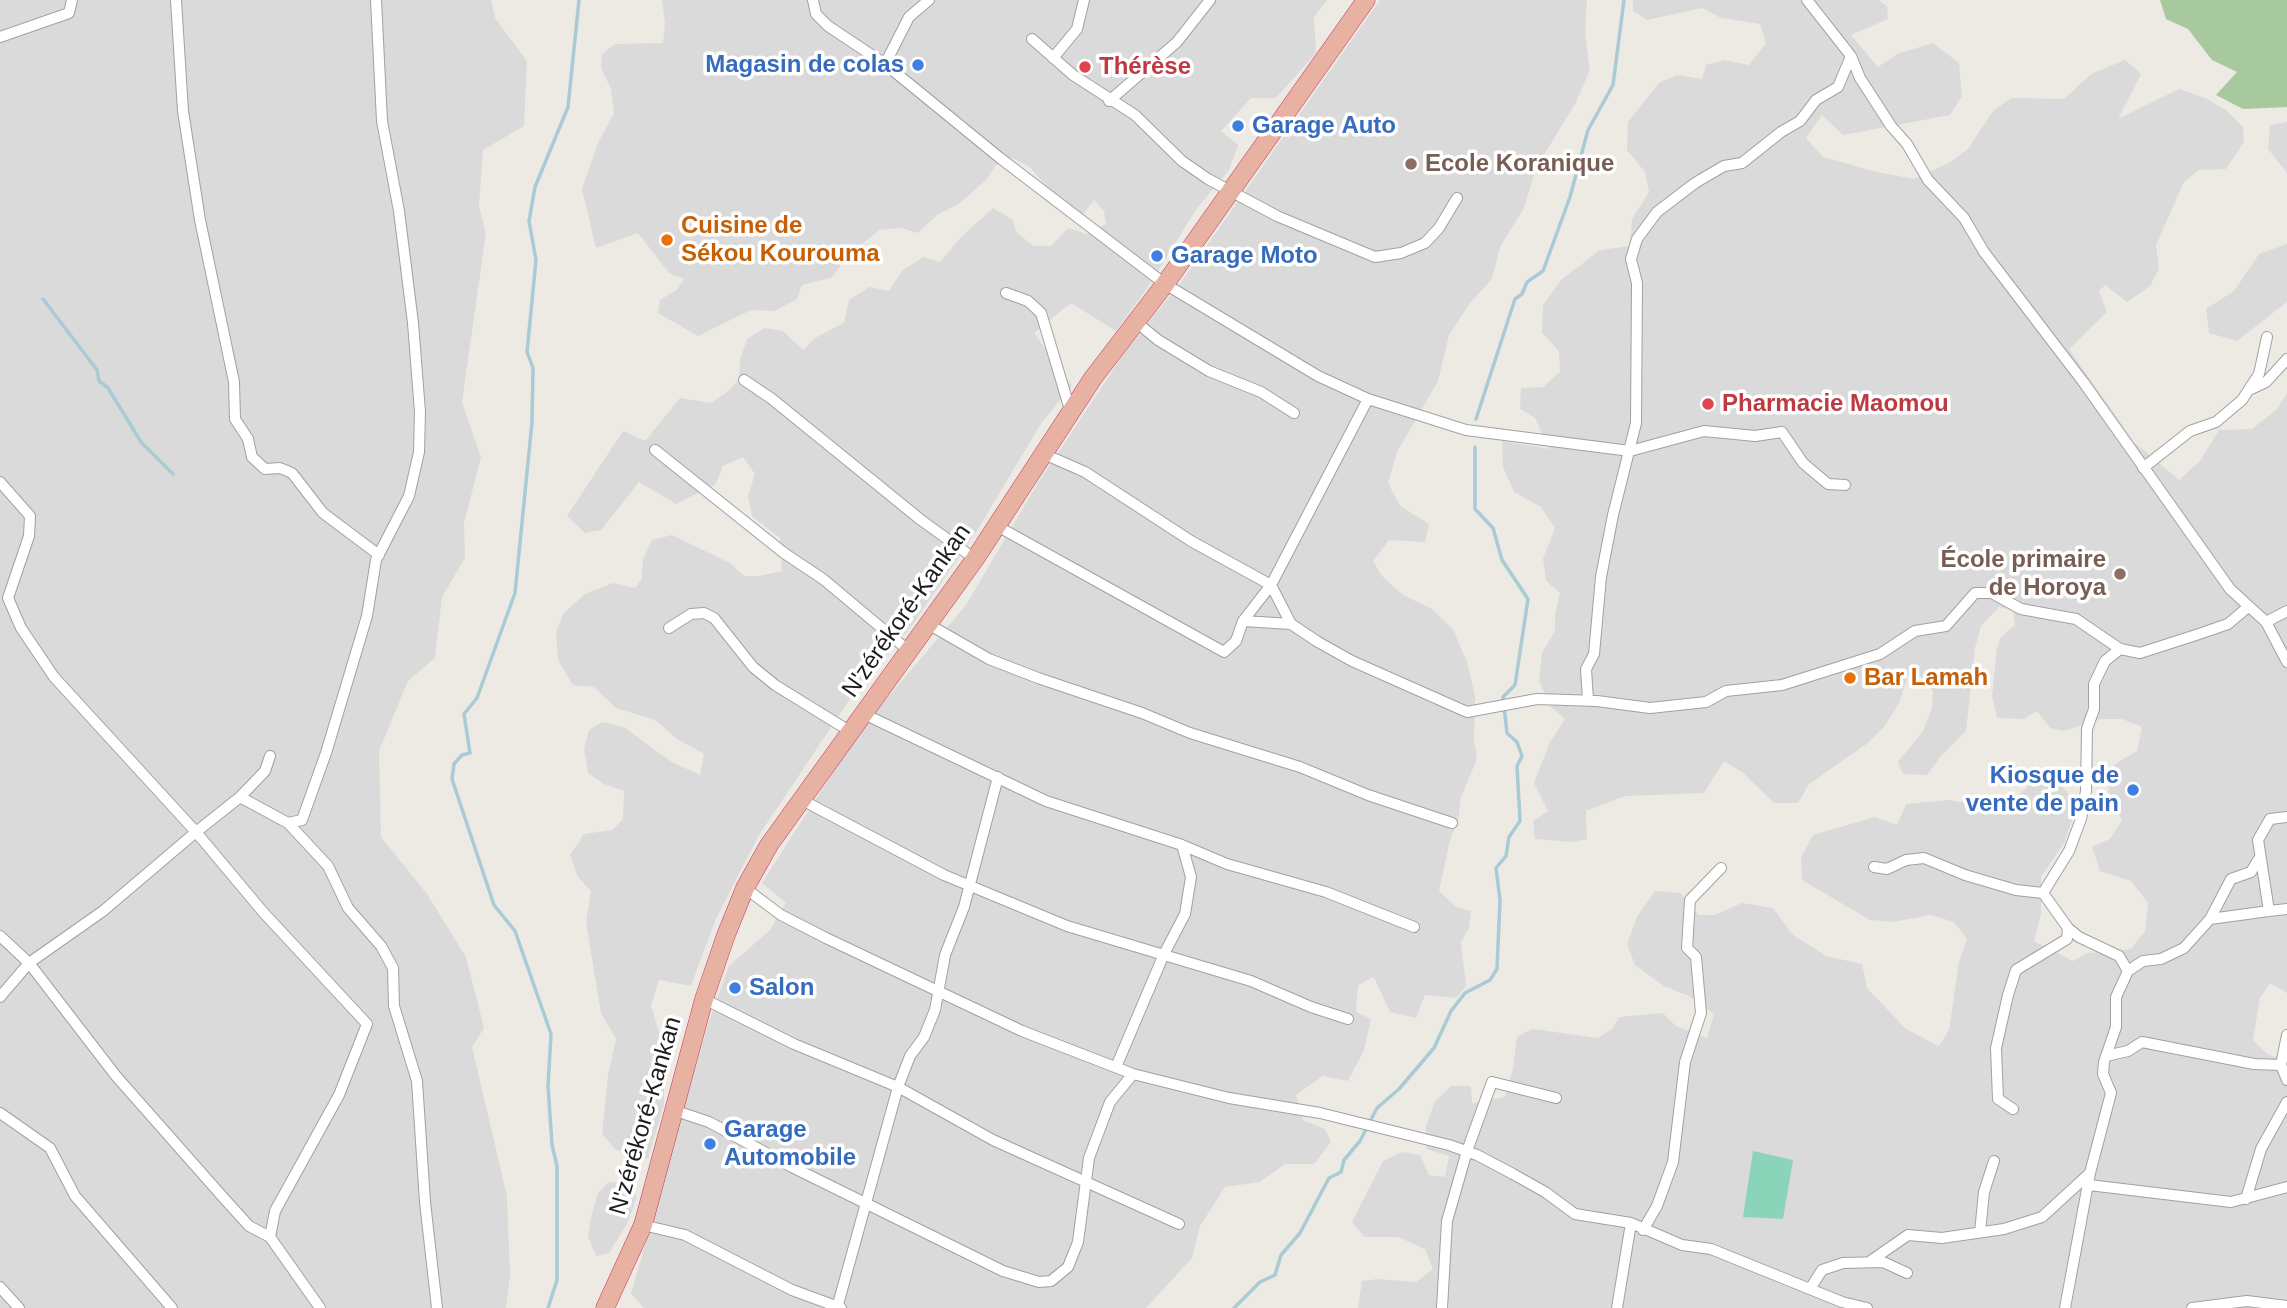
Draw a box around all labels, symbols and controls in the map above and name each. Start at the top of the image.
place label: Magasin de colas [705,51,904,79]
place label: Thérèse [1099,53,1191,81]
marker: Magasin de colas [910,57,926,73]
marker: Thérèse [1077,59,1093,75]
place label: Garage Auto [1252,112,1396,140]
marker: Garage Auto [1230,118,1246,134]
place label: Ecole Koranique [1425,150,1614,178]
marker: Ecole Koranique [1403,156,1419,172]
place label: Cuisine de Sékou Kourouma [681,212,880,268]
marker: Cuisine de Sékou Kourouma [659,232,675,248]
place label: Garage Moto [1171,242,1318,270]
marker: Garage Moto [1149,248,1165,264]
place label: Pharmacie Maomou [1722,390,1949,418]
marker: Pharmacie Maomou [1700,396,1716,412]
street label: N'zérékoré-Kankan [837,519,977,703]
place label: École primaire de Horoya [1941,546,2106,602]
marker: École primaire de Horoya [2112,566,2128,582]
place label: Bar Lamah [1864,664,1988,692]
marker: Bar Lamah [1842,670,1858,686]
place label: Kiosque de vente de pain [1966,762,2119,818]
marker: Kiosque de vente de pain [2125,782,2141,798]
place label: Salon [749,974,814,1002]
marker: Salon [727,980,743,996]
street label: N'zérékoré-Kankan [604,1014,688,1218]
place label: Garage Automobile [724,1116,856,1172]
marker: Garage Automobile [702,1136,718,1152]

